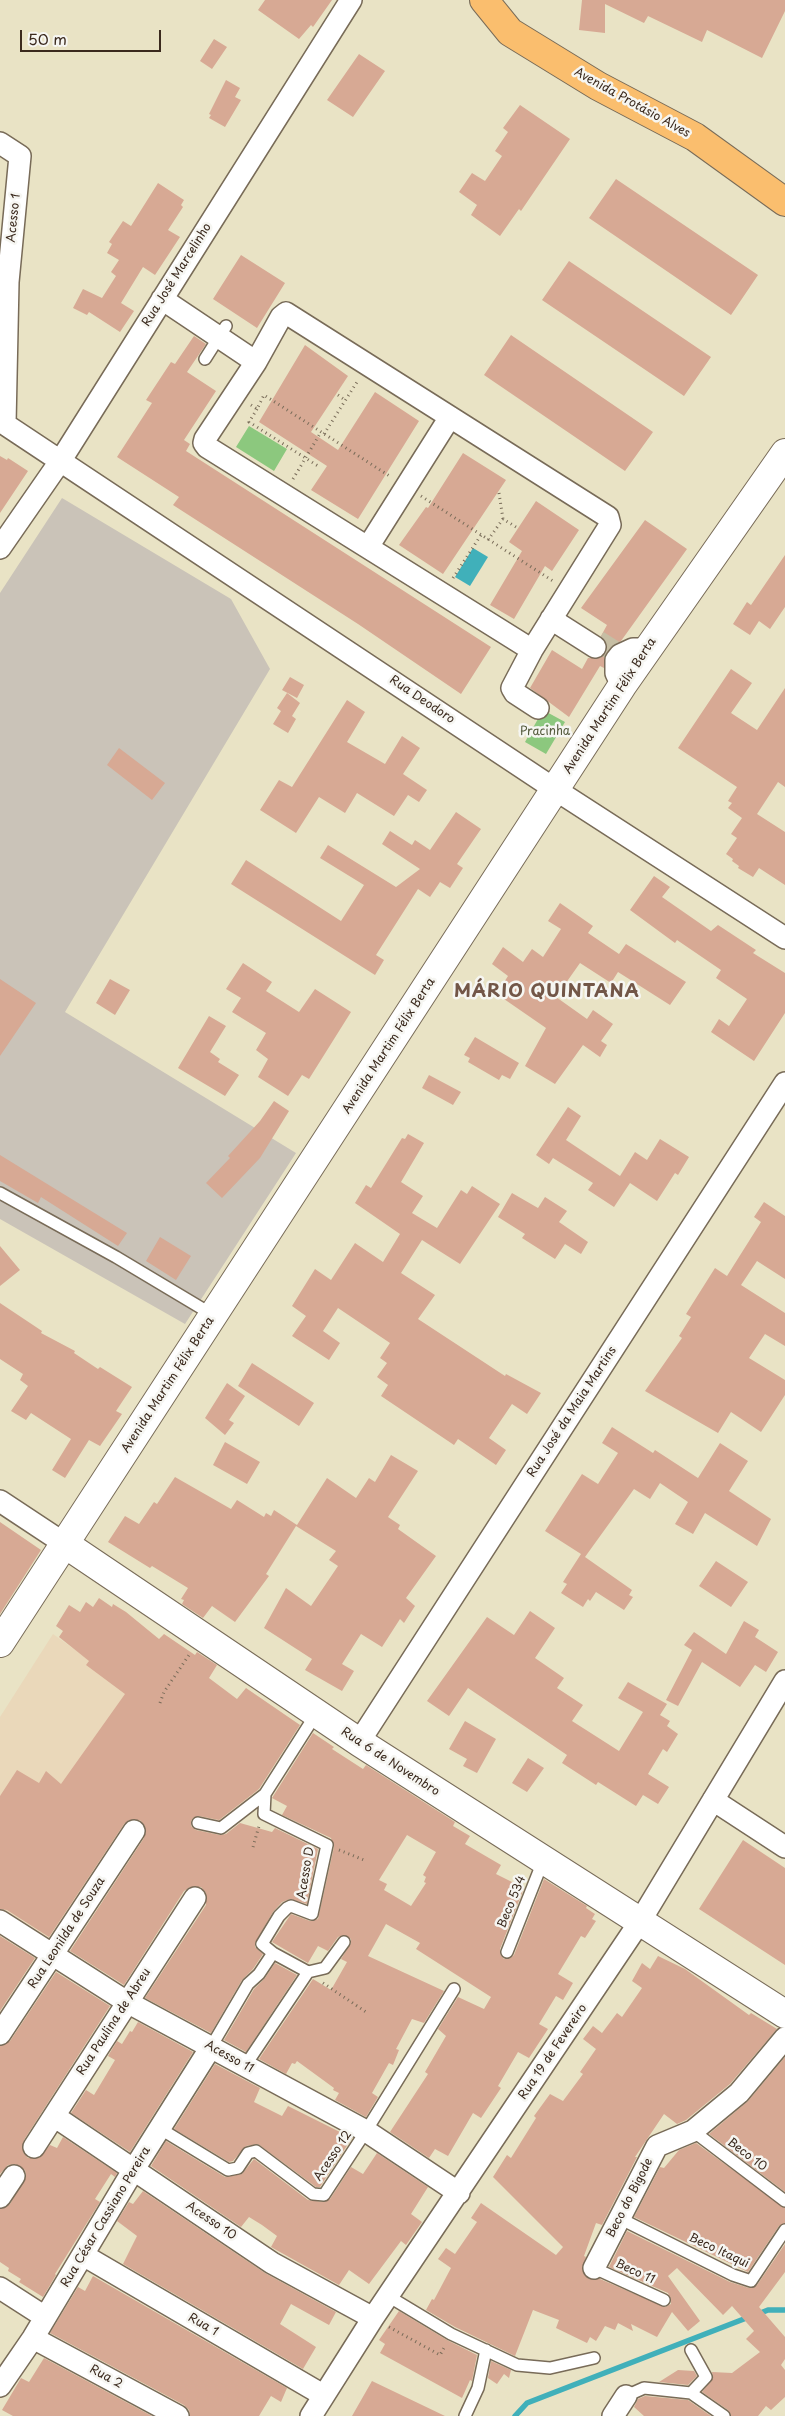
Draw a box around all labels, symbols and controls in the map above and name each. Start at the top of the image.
scale bar [22,20,164,52]
text: 50 m [28,27,67,50]
street label: Avenida Protásio Alves [572,65,692,141]
street label: Acesso 1 [4,193,24,243]
street label: Rua José Marcelinho [139,221,215,329]
street label: Avenida Martim Félix Berta [561,635,659,777]
street label: Rua Deodoro [387,673,457,727]
park label: Pracinha [520,725,570,739]
street label: Avenida Martim Félix Berta [340,975,438,1117]
district label: MÁRIO QUINTANA [454,981,640,1003]
street label: Avenida Martim Félix Berta [119,1314,217,1456]
street label: Rua José da Maia Martins [524,1344,620,1480]
street label: Rua 6 de Novembro [338,1725,442,1799]
street label: Acesso D [295,1846,317,1900]
street label: Beco 534 [495,1874,529,1930]
street label: Rua Leonilda de Souza [26,1875,108,1991]
street label: Rua Paulina de Abreu [74,1966,154,2078]
street label: Rua 19 de Fevereiro [516,2002,590,2102]
street label: Acesso 11 [202,2038,256,2076]
street label: Acesso 12 [311,2128,355,2184]
street label: Beco 10 [724,2135,770,2175]
street label: Rua César Cassiano Pereira [58,2144,154,2290]
street label: Beco do Bigode [604,2156,656,2240]
street label: Acesso 10 [183,2199,239,2243]
street label: Beco Itaqui [687,2231,751,2271]
street label: Beco 11 [613,2257,657,2287]
street label: Rua 1 [185,2311,221,2339]
street label: Rua 2 [87,2362,125,2392]

